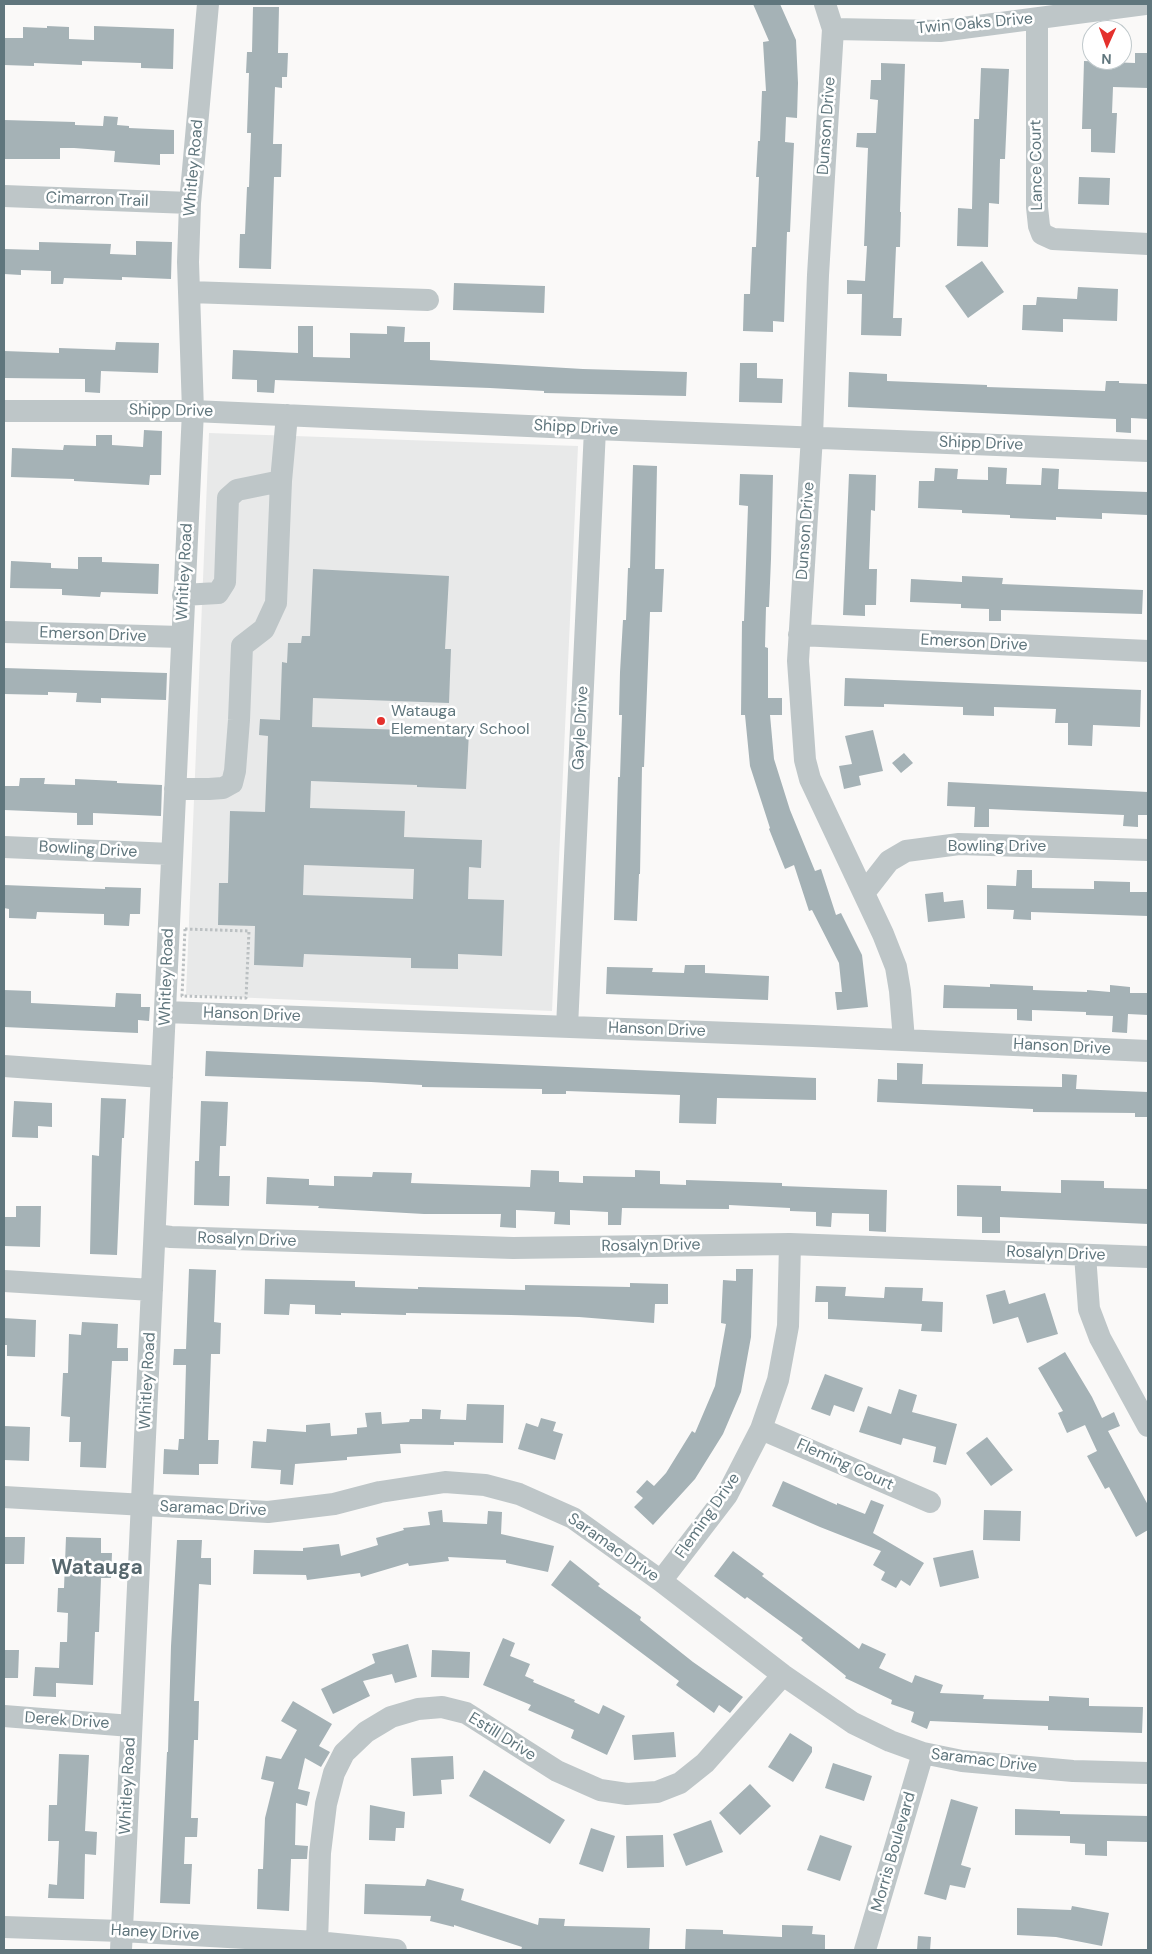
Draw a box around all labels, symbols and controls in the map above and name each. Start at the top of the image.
street label: Twin Oaks Drive [916,9,1034,39]
north arrow [1082,20,1132,70]
text: N [1101,50,1112,68]
street label: Dunson Drive [814,76,840,176]
street label: Whitley Road [180,119,208,217]
street label: Lance Court [1027,119,1047,211]
street label: Cimarron Trail [45,189,149,211]
street label: Shipp Drive [129,401,213,421]
street label: Shipp Drive [533,416,619,440]
street label: Shipp Drive [938,433,1024,455]
street label: Dunson Drive [793,481,819,581]
street label: Whitley Road [173,523,197,621]
street label: Emerson Drive [39,624,147,646]
street label: Emerson Drive [920,631,1028,655]
street label: Gayle Drive [569,685,593,771]
place label: Watauga Elementary School [391,702,529,740]
marker: Watauga Elementary School [375,715,387,727]
street label: Bowling Drive [948,837,1046,857]
street label: Bowling Drive [38,838,138,862]
street label: Whitley Road [156,928,178,1026]
street label: Hanson Drive [203,1004,301,1026]
street label: Hanson Drive [608,1019,706,1041]
street label: Hanson Drive [1013,1035,1111,1059]
street label: Rosalyn Drive [197,1229,297,1251]
street label: Rosalyn Drive [601,1236,701,1256]
street label: Rosalyn Drive [1006,1243,1106,1265]
street label: Whitley Road [136,1332,160,1430]
street label: Fleming Court [794,1435,896,1495]
street label: Fleming Drive [672,1470,744,1562]
street label: Saramac Drive [159,1498,267,1520]
street label: Saramac Drive [564,1509,662,1587]
district label: Watauga [51,1555,143,1581]
street label: Derek Drive [24,1708,110,1734]
street label: Estill Drive [465,1709,539,1765]
street label: Whitley Road [116,1737,140,1835]
street label: Saramac Drive [930,1745,1038,1777]
street label: Morris Boulevard [868,1790,920,1914]
street label: Haney Drive [110,1921,200,1945]

